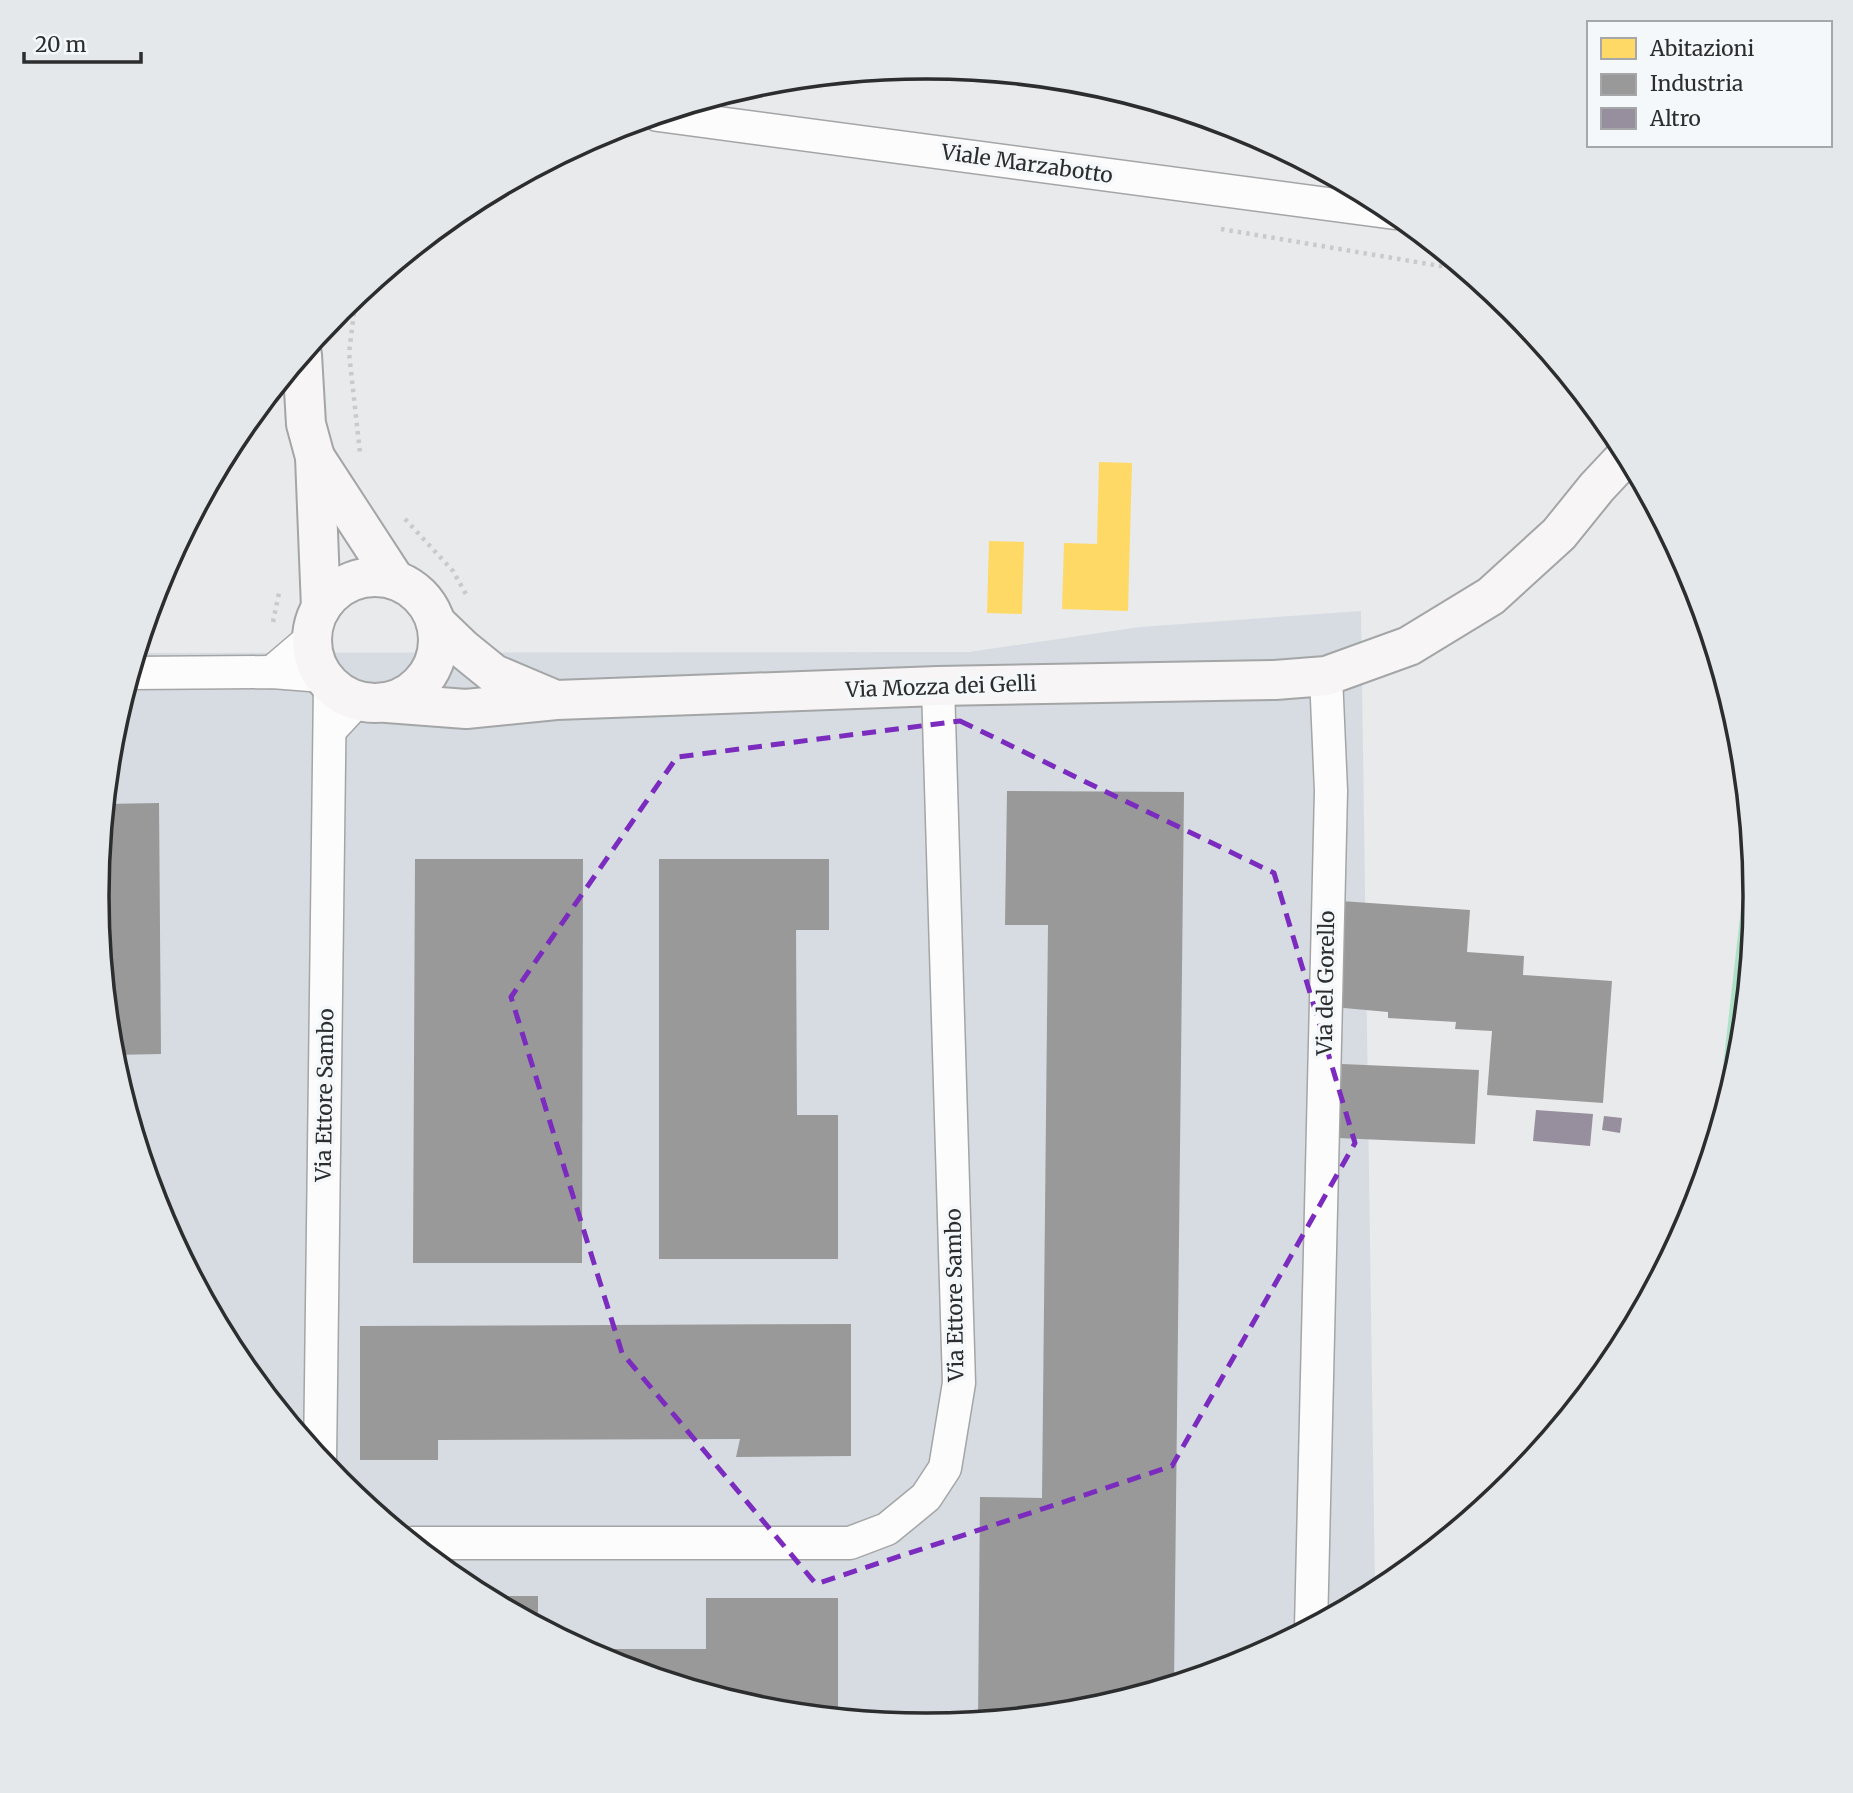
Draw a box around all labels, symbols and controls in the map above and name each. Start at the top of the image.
scale bar [24,21,142,65]
legend [1587,21,1832,147]
text: 20 m [35,31,87,58]
text: Abitazioni [1649,35,1755,62]
text: Industria [1650,70,1743,97]
text: Altro [1649,105,1701,132]
street label: Viale Marzabotto [939,138,1114,189]
street label: Via Mozza dei Gelli [844,670,1037,703]
street label: Via del Gorello [1311,910,1340,1057]
street label: Via Ettore Sambo [309,1008,340,1183]
street label: Via Ettore Sambo [939,1208,970,1383]

